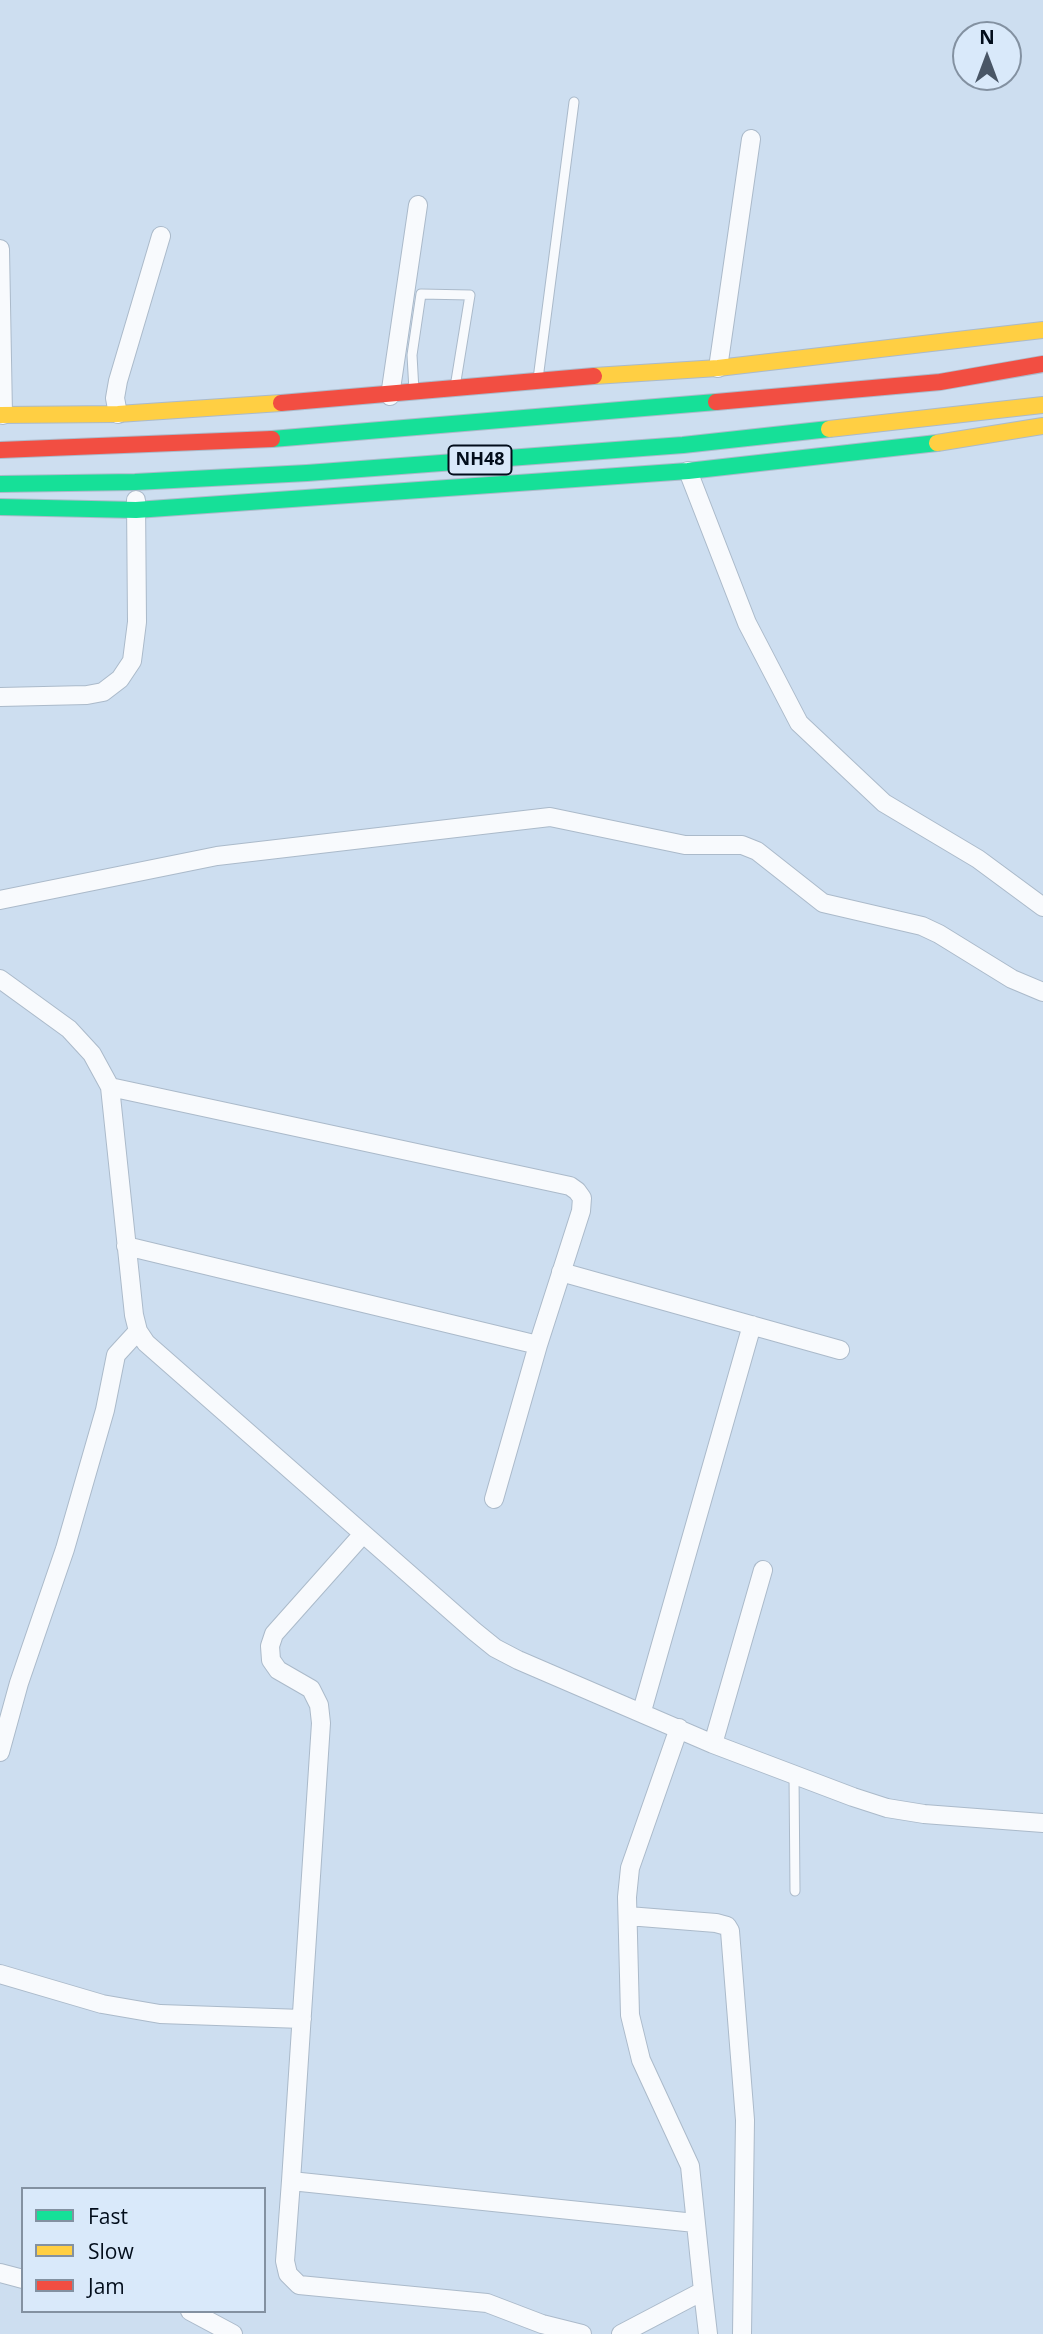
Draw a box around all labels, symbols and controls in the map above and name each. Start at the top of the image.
north arrow [952,21,1022,91]
text: N [979,24,995,50]
road number: NH48 [448,446,512,474]
legend [21,2187,266,2313]
text: Fast [88,2202,128,2230]
text: Slow [88,2237,134,2265]
text: Jam [88,2272,125,2300]

